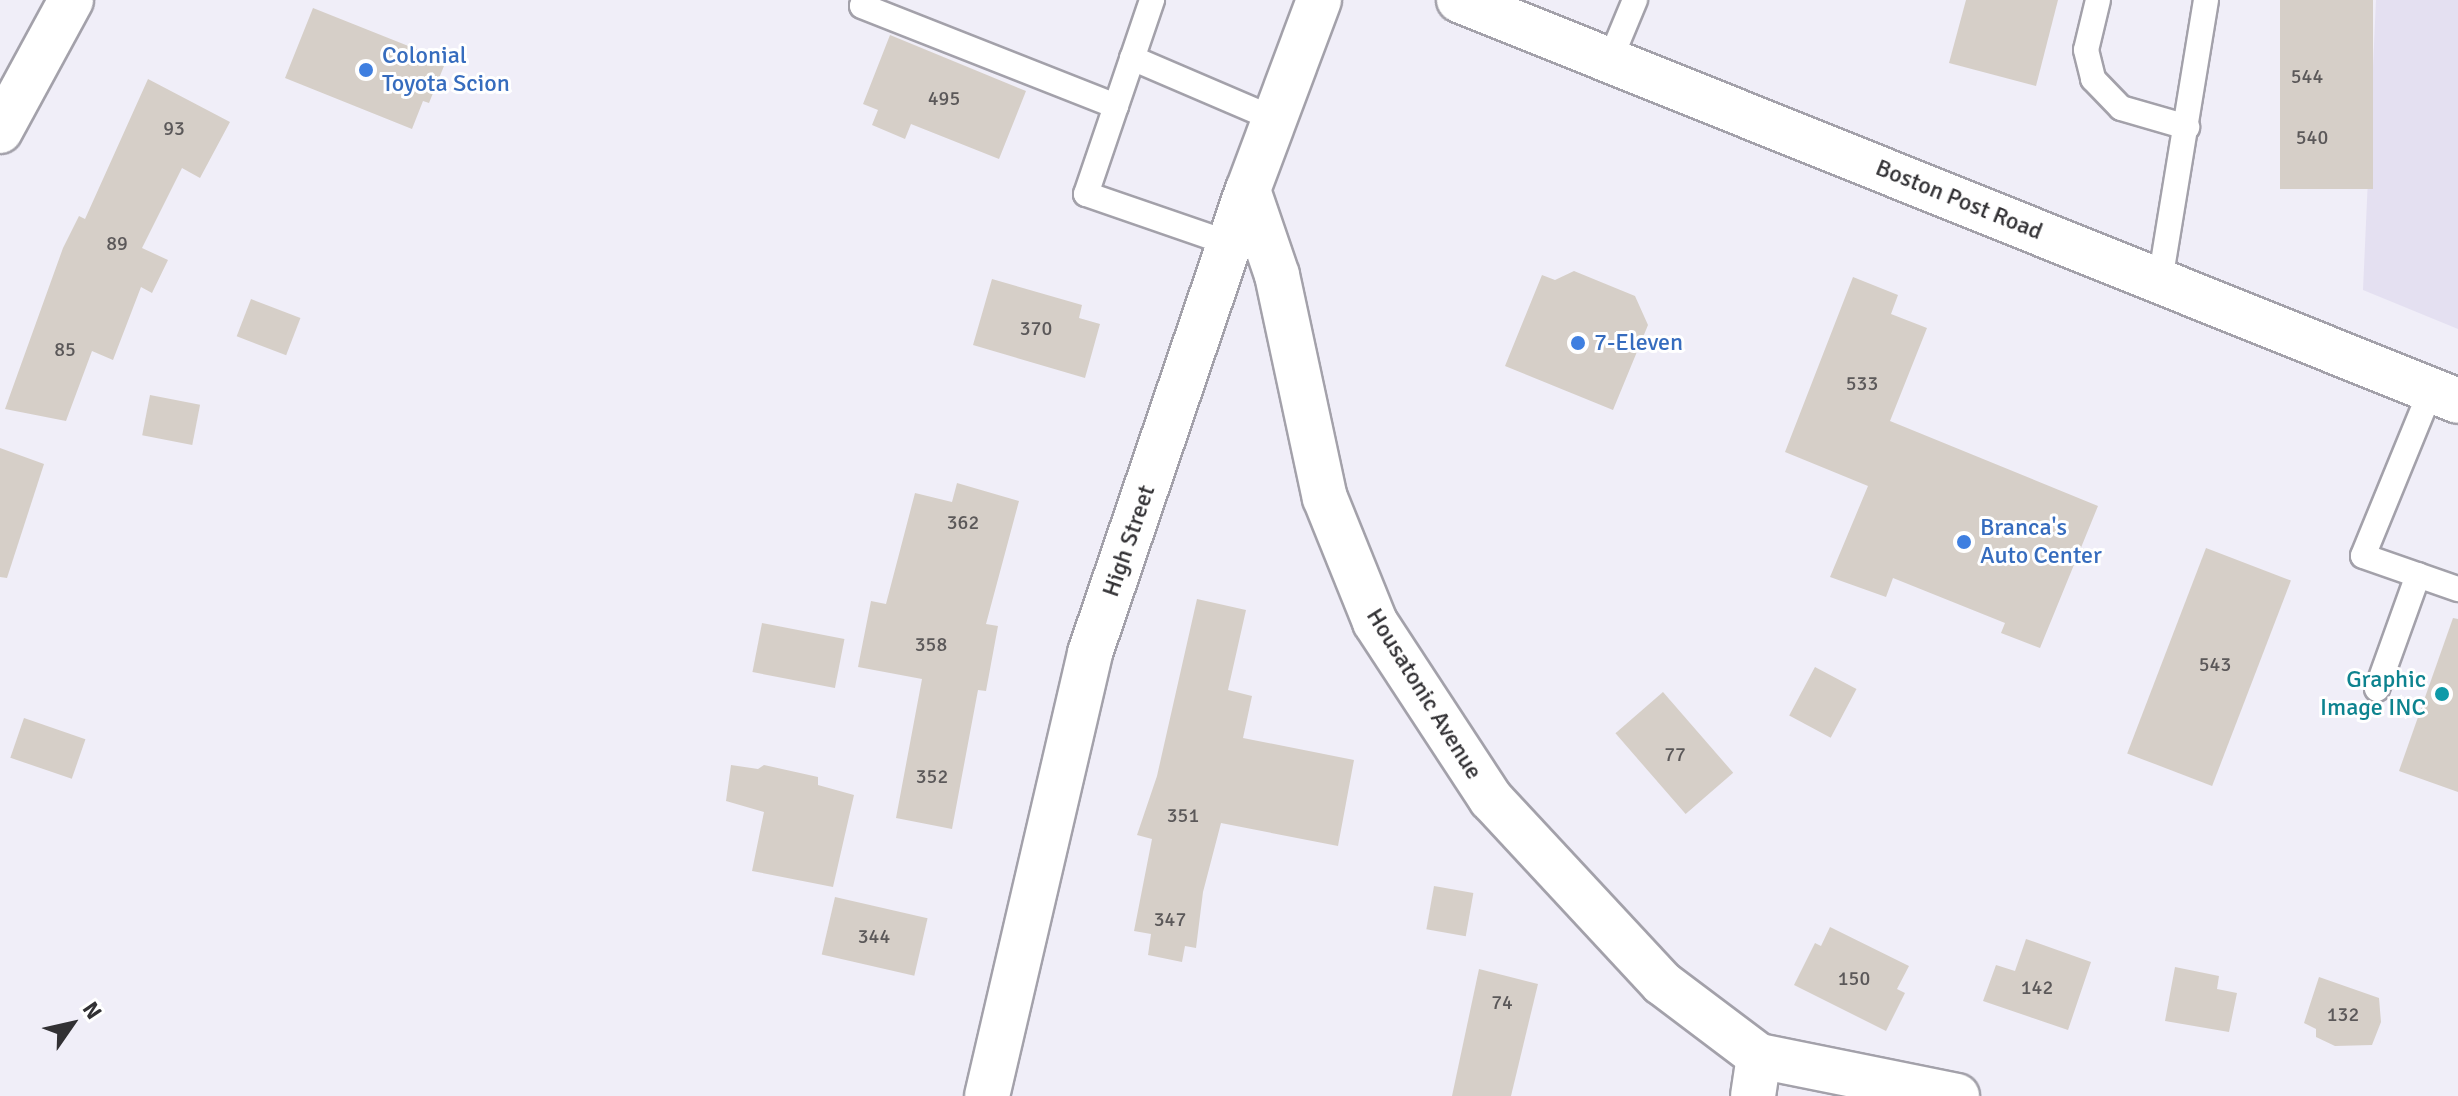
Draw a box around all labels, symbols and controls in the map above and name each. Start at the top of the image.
place label: Colonial Toyota Scion [382,42,510,98]
marker: Colonial Toyota Scion [357,61,375,79]
house number: 544 [2291,64,2323,88]
house number: 495 [928,86,960,110]
house number: 93 [163,116,185,140]
house number: 540 [2296,125,2328,149]
street label: Boston Post Road [1871,153,2047,247]
house number: 89 [106,231,128,255]
house number: 370 [1020,316,1052,340]
place label: 7-Eleven [1594,329,1683,357]
marker: 7-Eleven [1569,334,1587,352]
house number: 85 [54,337,76,361]
house number: 533 [1846,371,1878,395]
street label: High Street [1096,481,1162,601]
house number: 362 [947,510,979,534]
place label: Branca's Auto Center [1980,514,2102,570]
marker: Branca's Auto Center [1955,533,1973,551]
street label: Housatonic Avenue [1360,603,1488,785]
house number: 358 [915,632,947,656]
house number: 543 [2199,652,2231,676]
place label: Graphic Image INC [2320,666,2426,722]
marker: Graphic Image INC [2433,685,2451,703]
house number: 77 [1664,742,1686,766]
house number: 352 [916,764,948,788]
house number: 351 [1167,803,1199,827]
house number: 347 [1154,907,1186,931]
house number: 344 [858,924,890,948]
house number: 150 [1838,966,1870,990]
house number: 142 [2021,975,2053,999]
north arrow [32,984,112,1064]
house number: 74 [1491,990,1513,1014]
text: N [77,996,108,1024]
house number: 132 [2327,1002,2359,1026]

